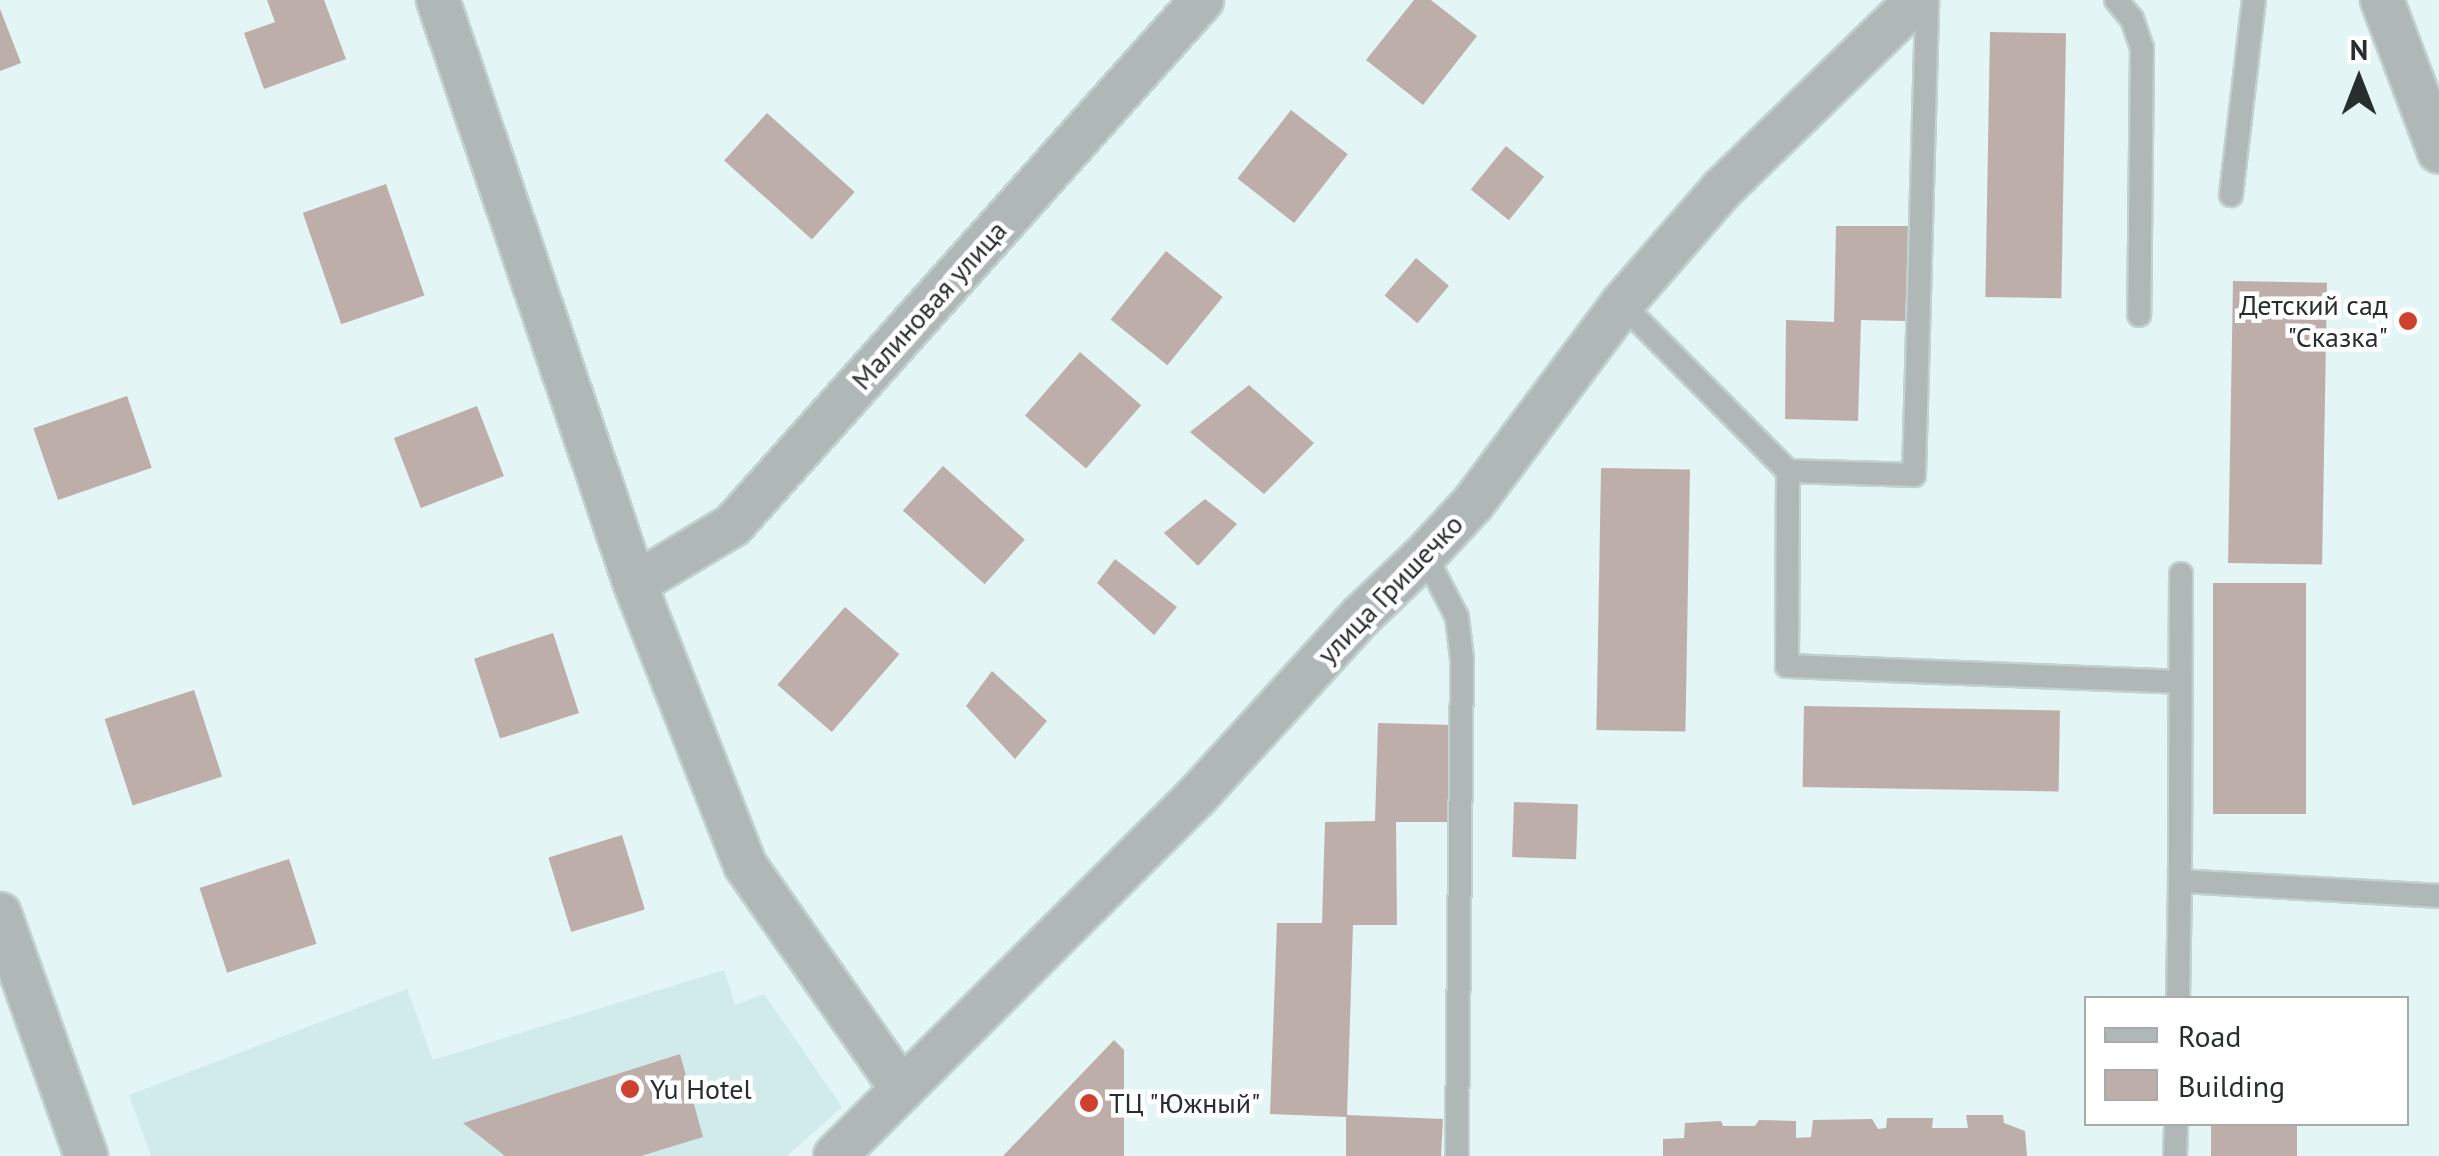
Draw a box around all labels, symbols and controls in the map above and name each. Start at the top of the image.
north arrow [2309,30,2409,130]
text: N [2350,31,2368,68]
street label: Малиновая улица [844,214,1014,396]
place label: Детский сад "Сказка" [2239,288,2388,354]
marker: Детский сад "Сказка" [2397,310,2419,332]
street label: улица Гришечко [1310,507,1470,671]
legend [2084,996,2409,1126]
text: Road [2178,1016,2242,1055]
text: Building [2178,1066,2285,1105]
place label: Yu Hotel [650,1072,752,1106]
marker: Yu Hotel [619,1078,641,1100]
place label: ТЦ "Южный" [1109,1086,1262,1120]
marker: ТЦ "Южный" [1078,1092,1100,1114]

